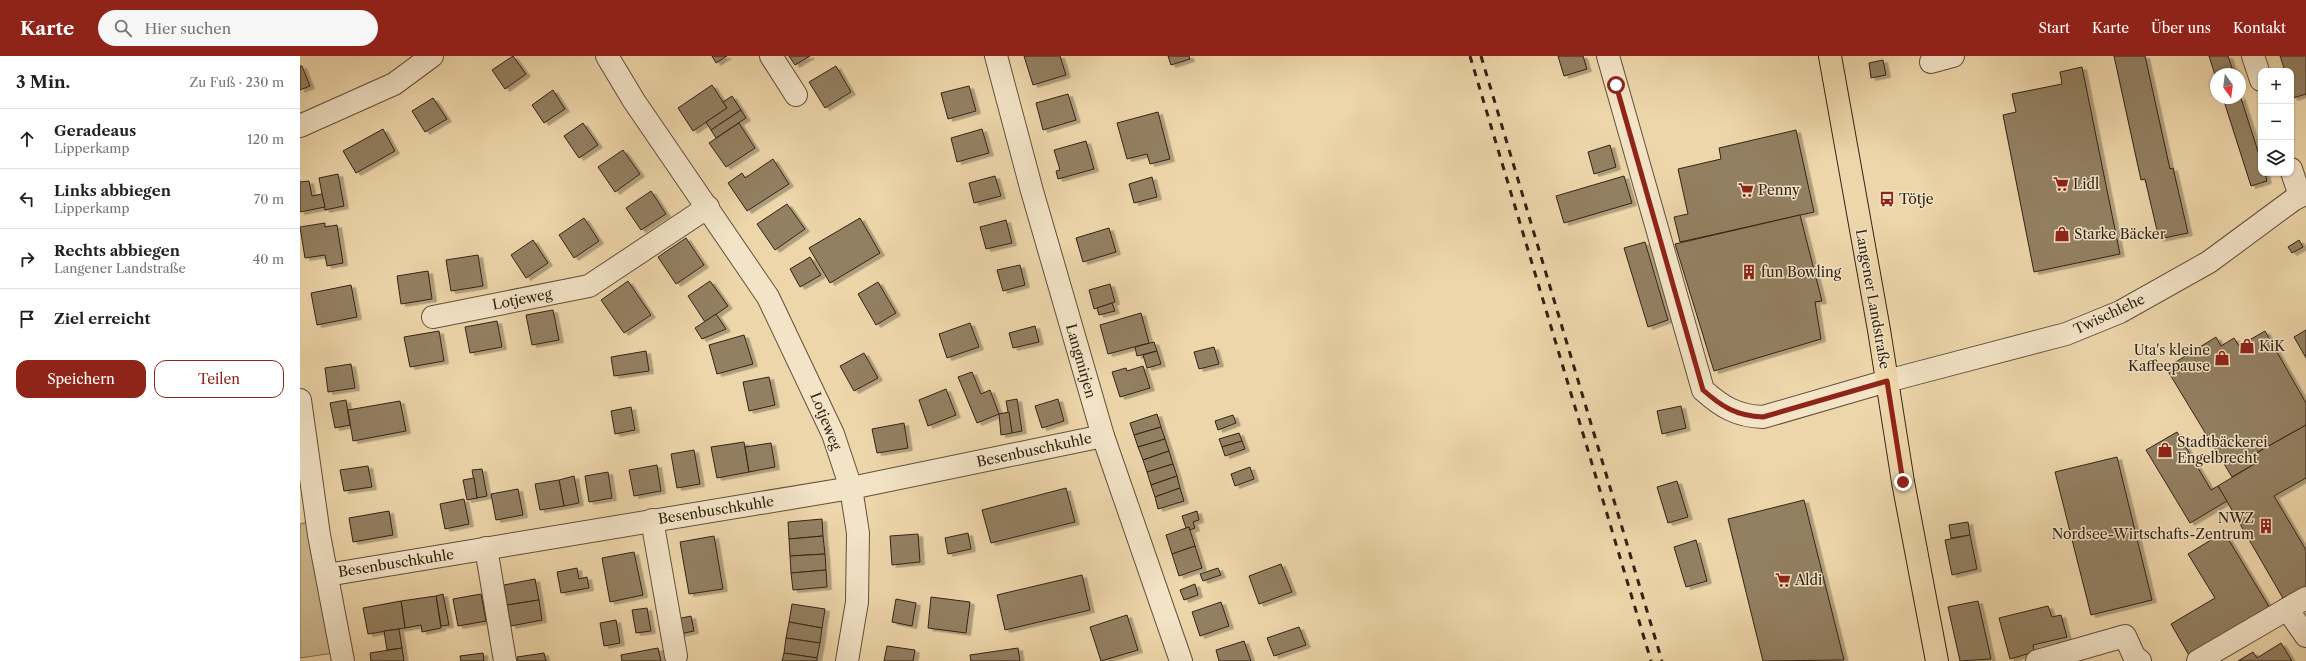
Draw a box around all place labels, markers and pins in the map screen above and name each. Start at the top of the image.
supermarket icon: Lidl [2052,175,2070,193]
place label: Lidl [2073,175,2099,193]
supermarket icon: Penny [1737,181,1755,199]
place label: Penny [1758,181,1800,199]
bus stop icon: Tötje [1878,190,1896,208]
place label: Tötje [1899,190,1934,208]
shop icon: Starke Bäcker [2053,225,2071,243]
place label: Starke Bäcker [2074,225,2166,243]
building icon: fun Bowling [1740,263,1758,281]
place label: fun Bowling [1761,263,1842,281]
shop icon: KiK [2238,337,2256,355]
place label: KiK [2259,337,2286,355]
place label: Uta's kleine Kaffeepause [2128,341,2210,375]
shop icon: Uta's kleine Kaffeepause [2213,349,2231,367]
place label: Stadtbäckerei Engelbrecht [2177,433,2268,467]
shop icon: Stadtbäckerei Engelbrecht [2156,441,2174,459]
place label: NWZ Nordsee-Wirtschafts-Zentrum [2052,509,2254,543]
building icon: NWZ Nordsee-Wirtschafts-Zentrum [2257,517,2275,535]
supermarket icon: Aldi [1774,571,1792,589]
place label: Aldi [1794,571,1822,589]

